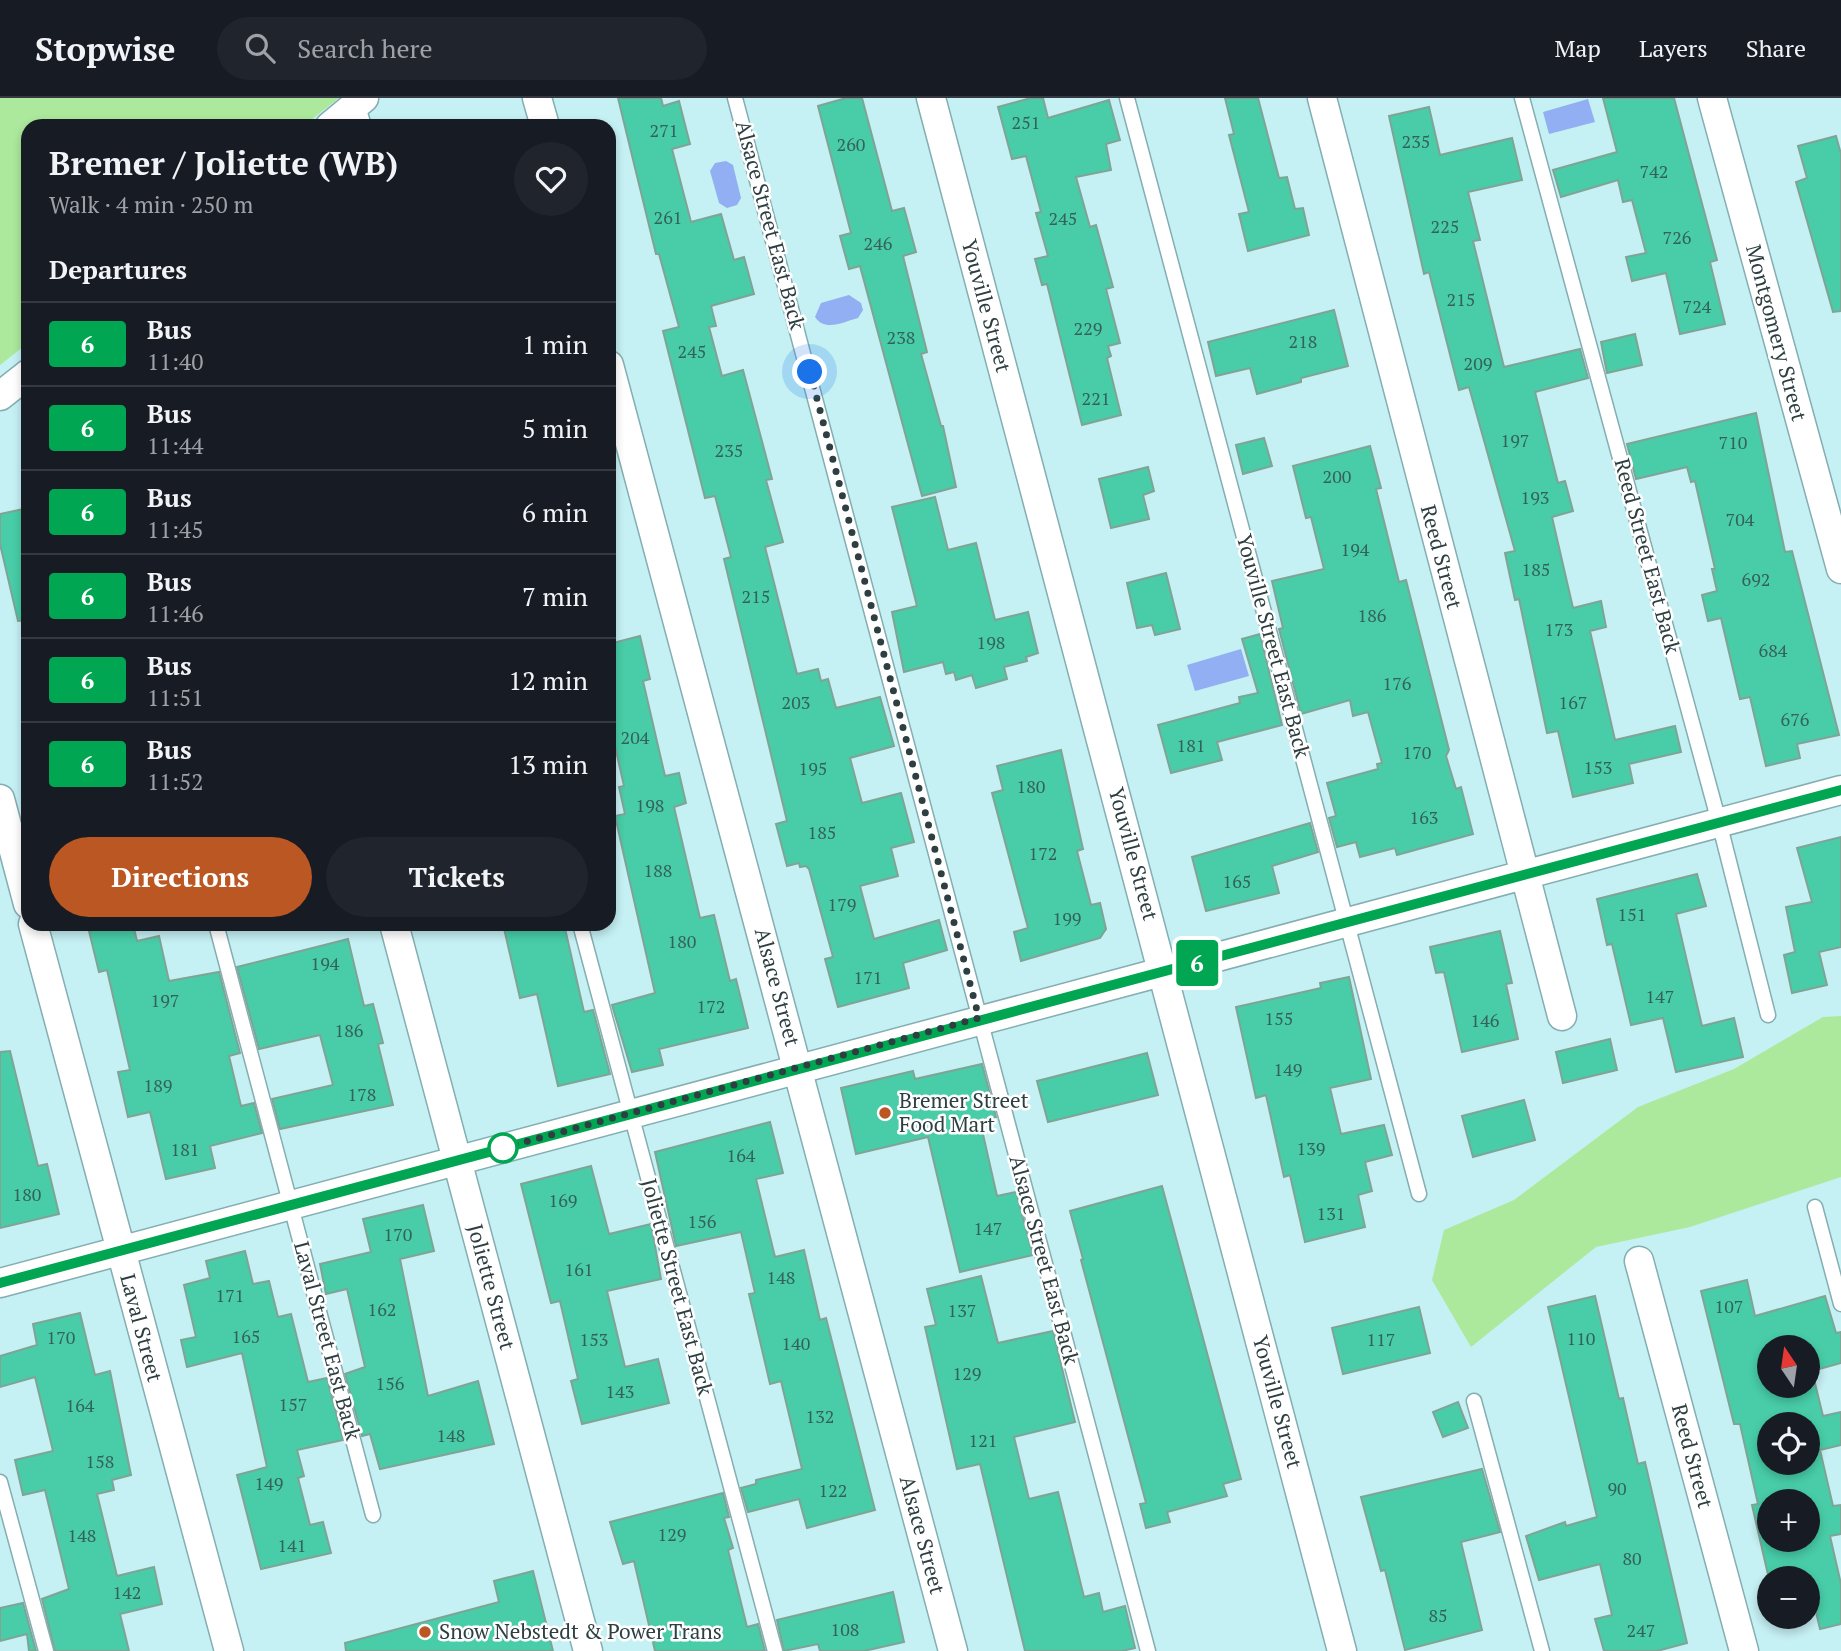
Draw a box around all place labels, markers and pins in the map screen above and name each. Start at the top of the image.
place label: Bremer Street Food Mart [899,1086,1029,1138]
marker: Bremer Street Food Mart [877,1105,893,1121]
unlabelled marker [488,1133,518,1163]
place label: Snow Nebstedt & Power Trans [439,1617,722,1645]
marker: Snow Nebstedt & Power Trans [417,1624,433,1640]

